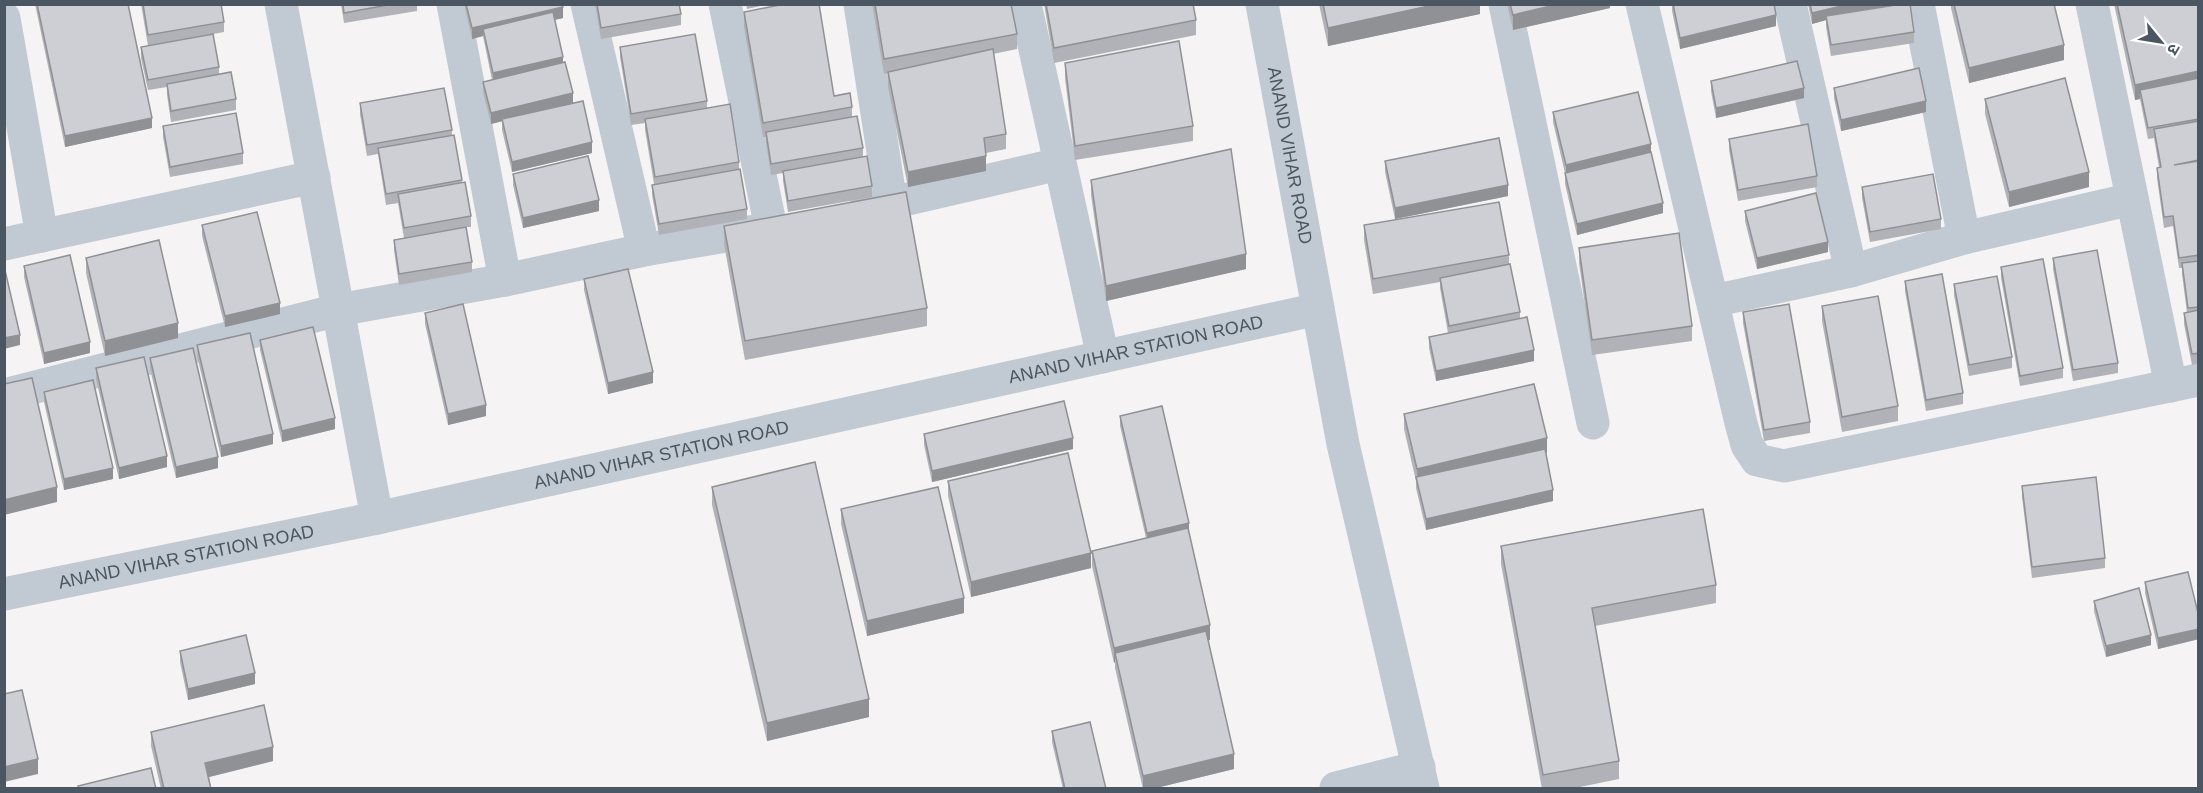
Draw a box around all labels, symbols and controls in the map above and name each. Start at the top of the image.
north arrow [2131,12,2191,72]
text: उ [2164,41,2183,58]
street label: ANAND VIHAR ROAD [1264,65,1316,246]
street label: ANAND VIHAR STATION ROAD [1007,311,1265,387]
street label: ANAND VIHAR STATION ROAD [532,417,791,493]
street label: ANAND VIHAR STATION ROAD [57,521,316,593]

